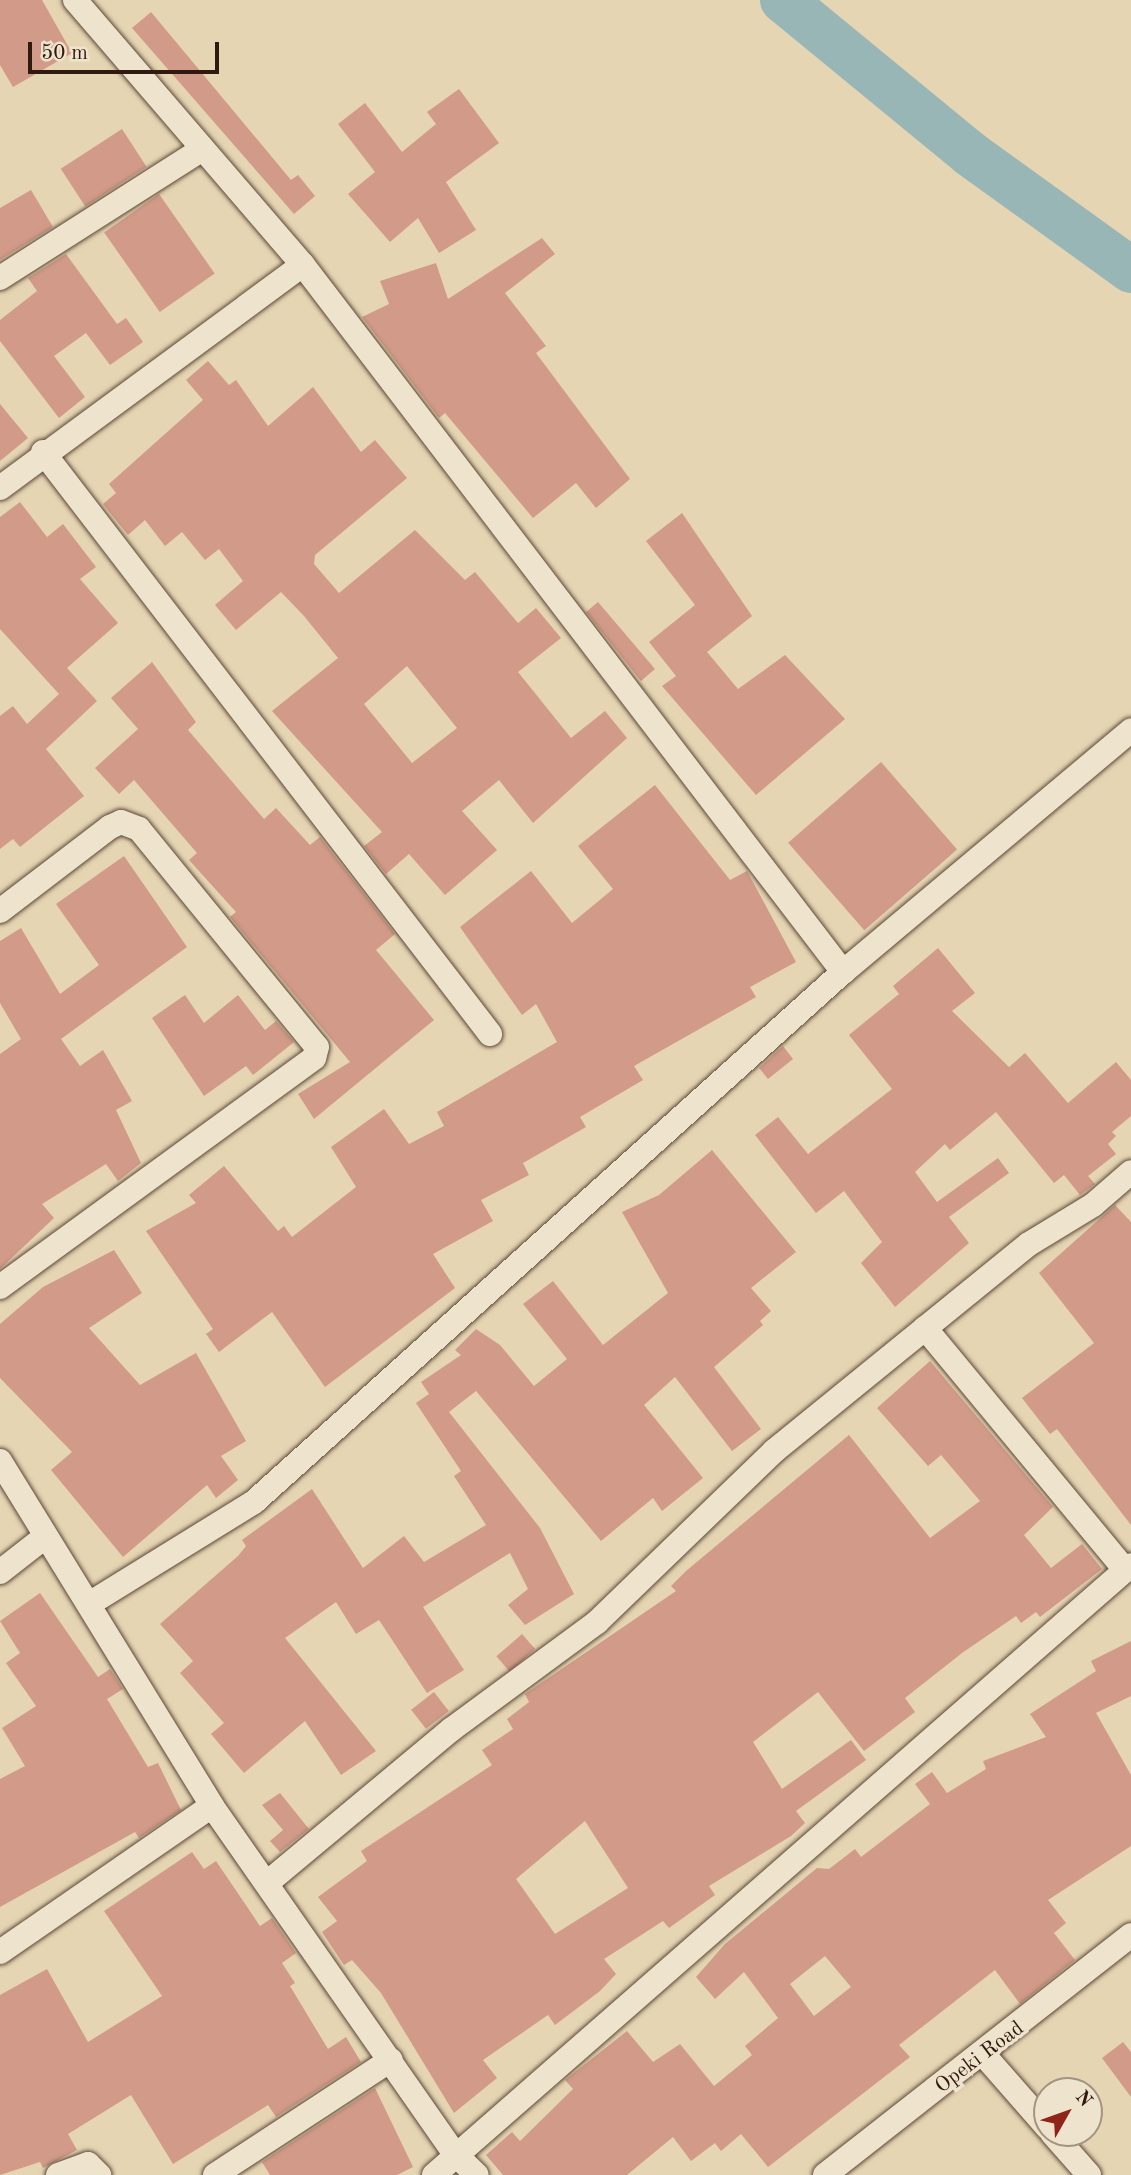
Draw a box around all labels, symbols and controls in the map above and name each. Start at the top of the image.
scale bar [32,28,222,72]
text: 50 m [41,43,88,64]
street label: Opeki Road [931,2016,1029,2100]
north arrow [1033,2077,1103,2147]
text: N [1071,2088,1095,2111]

